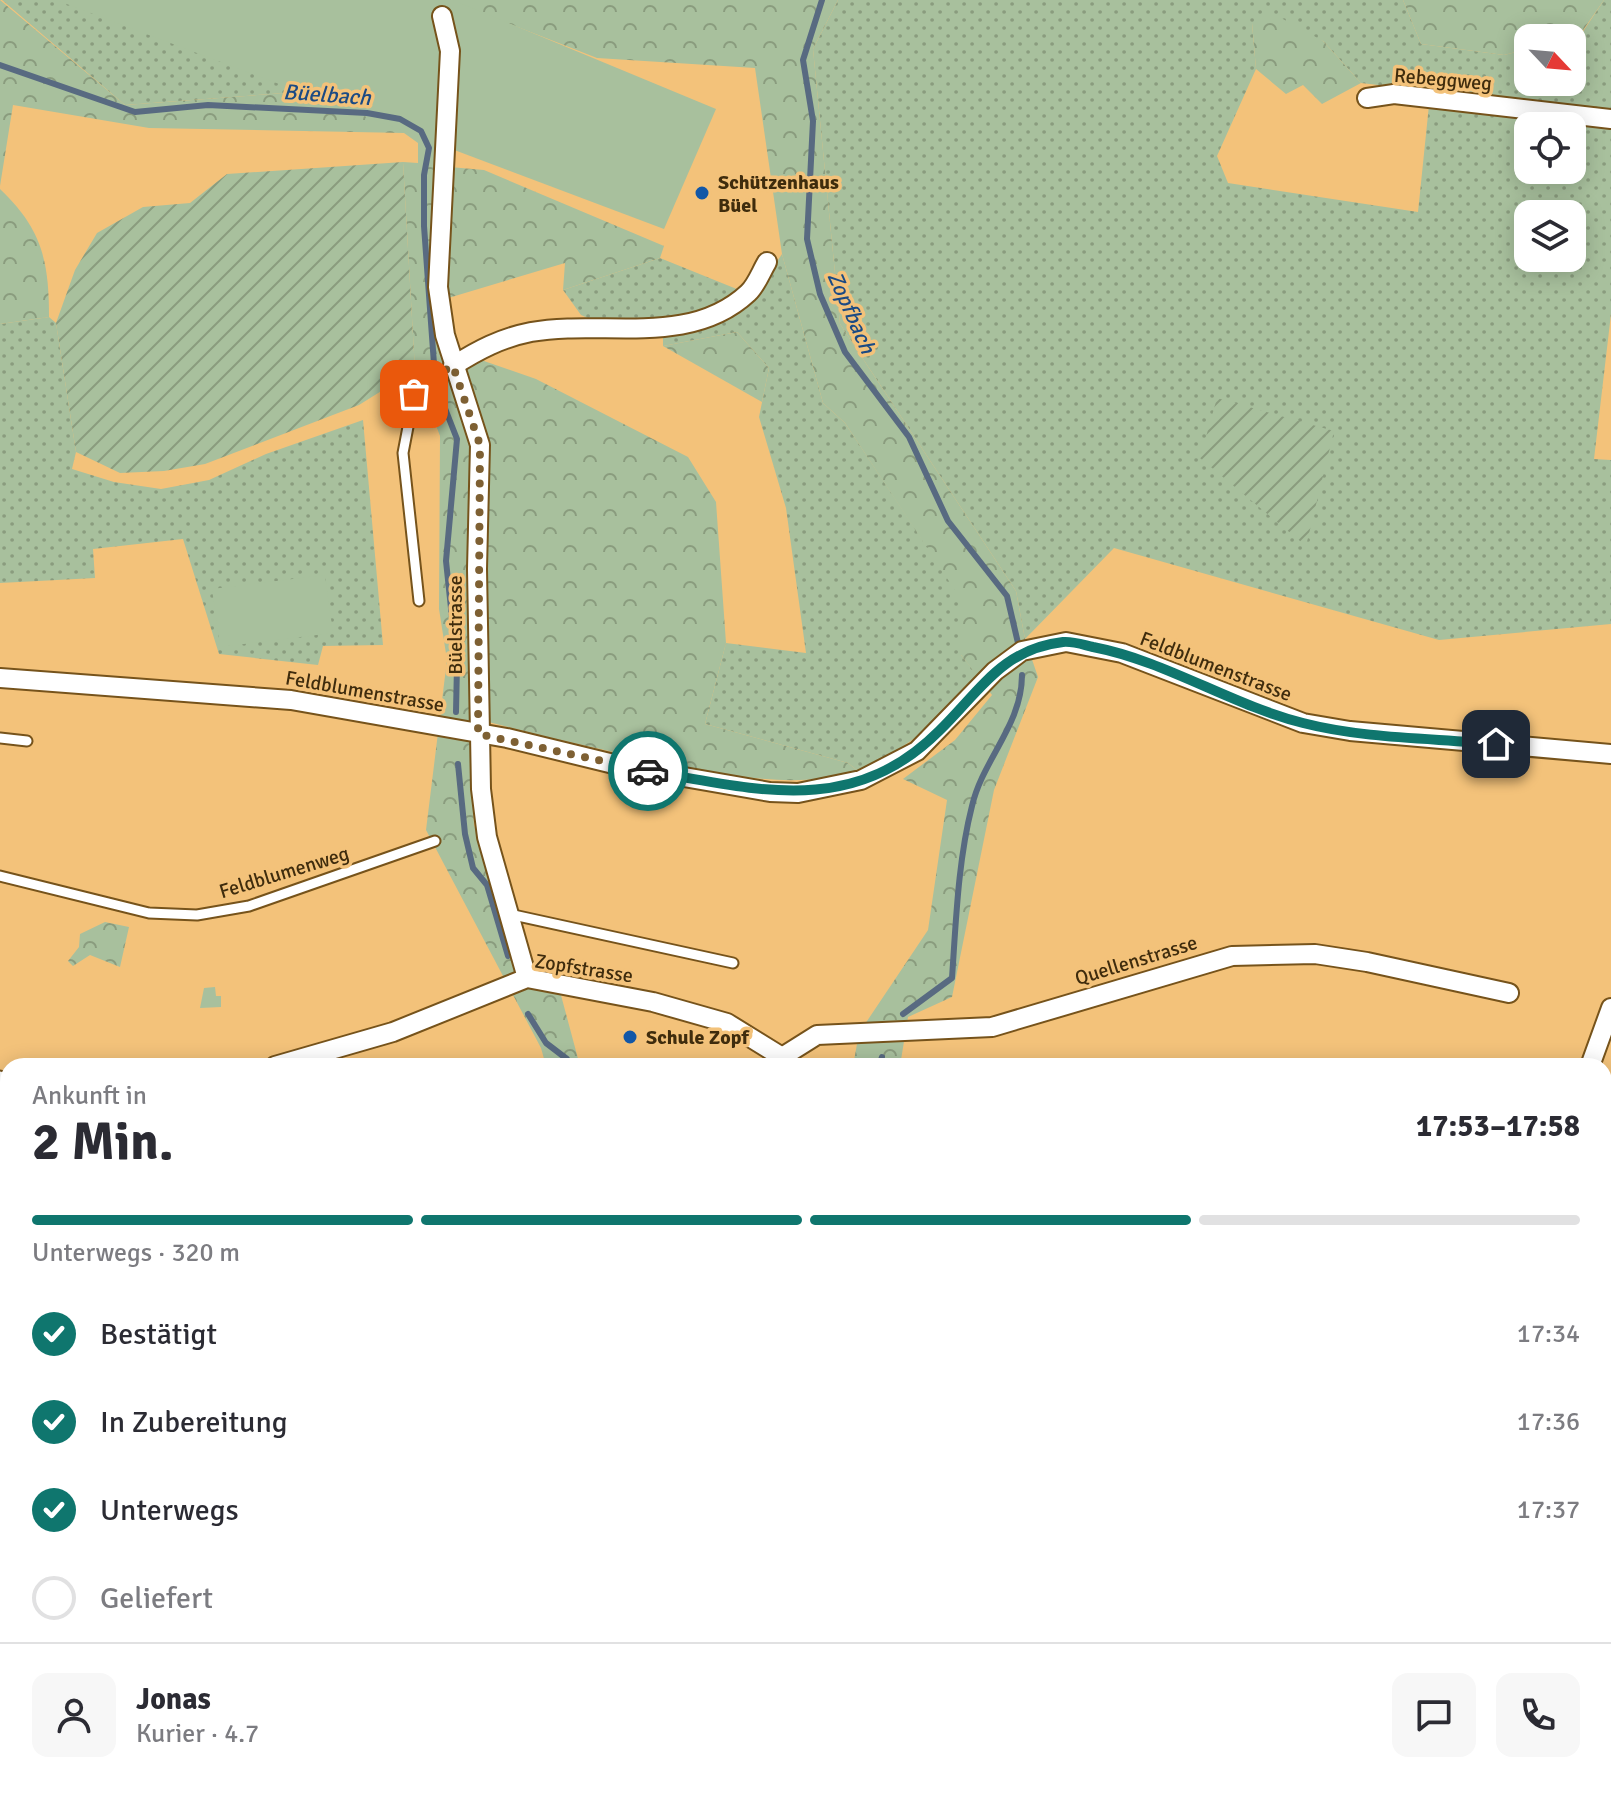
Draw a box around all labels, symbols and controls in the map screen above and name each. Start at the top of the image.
north arrow [1514,24,1586,96]
map controls [1514,24,1586,272]
street label: Rebeggweg [1393,63,1493,96]
water label: Büelbach [282,78,373,111]
button: locate [1514,112,1586,184]
place label: Schützenhaus Büel [718,170,839,218]
marker: Schützenhaus Büel [693,184,711,202]
button: layers [1514,200,1586,272]
water label: Zopfbach [821,267,882,358]
pin [380,360,448,428]
icon: bag [392,372,436,416]
street label: Büelstrasse [443,575,468,675]
street label: Feldblumenstrasse [1136,626,1295,707]
street label: Feldblumenstrasse [284,665,446,718]
pin [1462,710,1530,778]
icon: home [1474,722,1518,766]
courier [608,731,688,811]
icon: car [626,749,670,793]
street label: Feldblumenweg [216,841,352,904]
street label: Quellenstrasse [1072,930,1200,991]
street label: Zopfstrasse [533,948,635,989]
place label: Schule Zopf [646,1025,750,1050]
marker: Schule Zopf [621,1028,639,1046]
text: Ankunft in [32,1080,147,1112]
text: 17:53–17:58 [1416,1108,1580,1145]
text: 2 Min. [32,1110,174,1174]
text: Unterwegs · 320 m [32,1237,240,1269]
icon: check [32,1312,76,1356]
text: Bestätigt [100,1316,217,1353]
text: 17:34 [1517,1318,1580,1350]
icon: check [32,1400,76,1444]
text: In Zubereitung [100,1404,288,1441]
text: 17:36 [1517,1406,1580,1438]
icon: check [32,1488,76,1532]
text: Unterwegs [100,1492,239,1529]
text: 17:37 [1517,1494,1580,1526]
text: Geliefert [100,1580,213,1617]
button: person [32,1673,116,1757]
button: chat [1392,1673,1476,1757]
button: phone [1496,1673,1580,1757]
text: Jonas [136,1681,211,1718]
text: Kurier · 4.7 [136,1718,259,1750]

